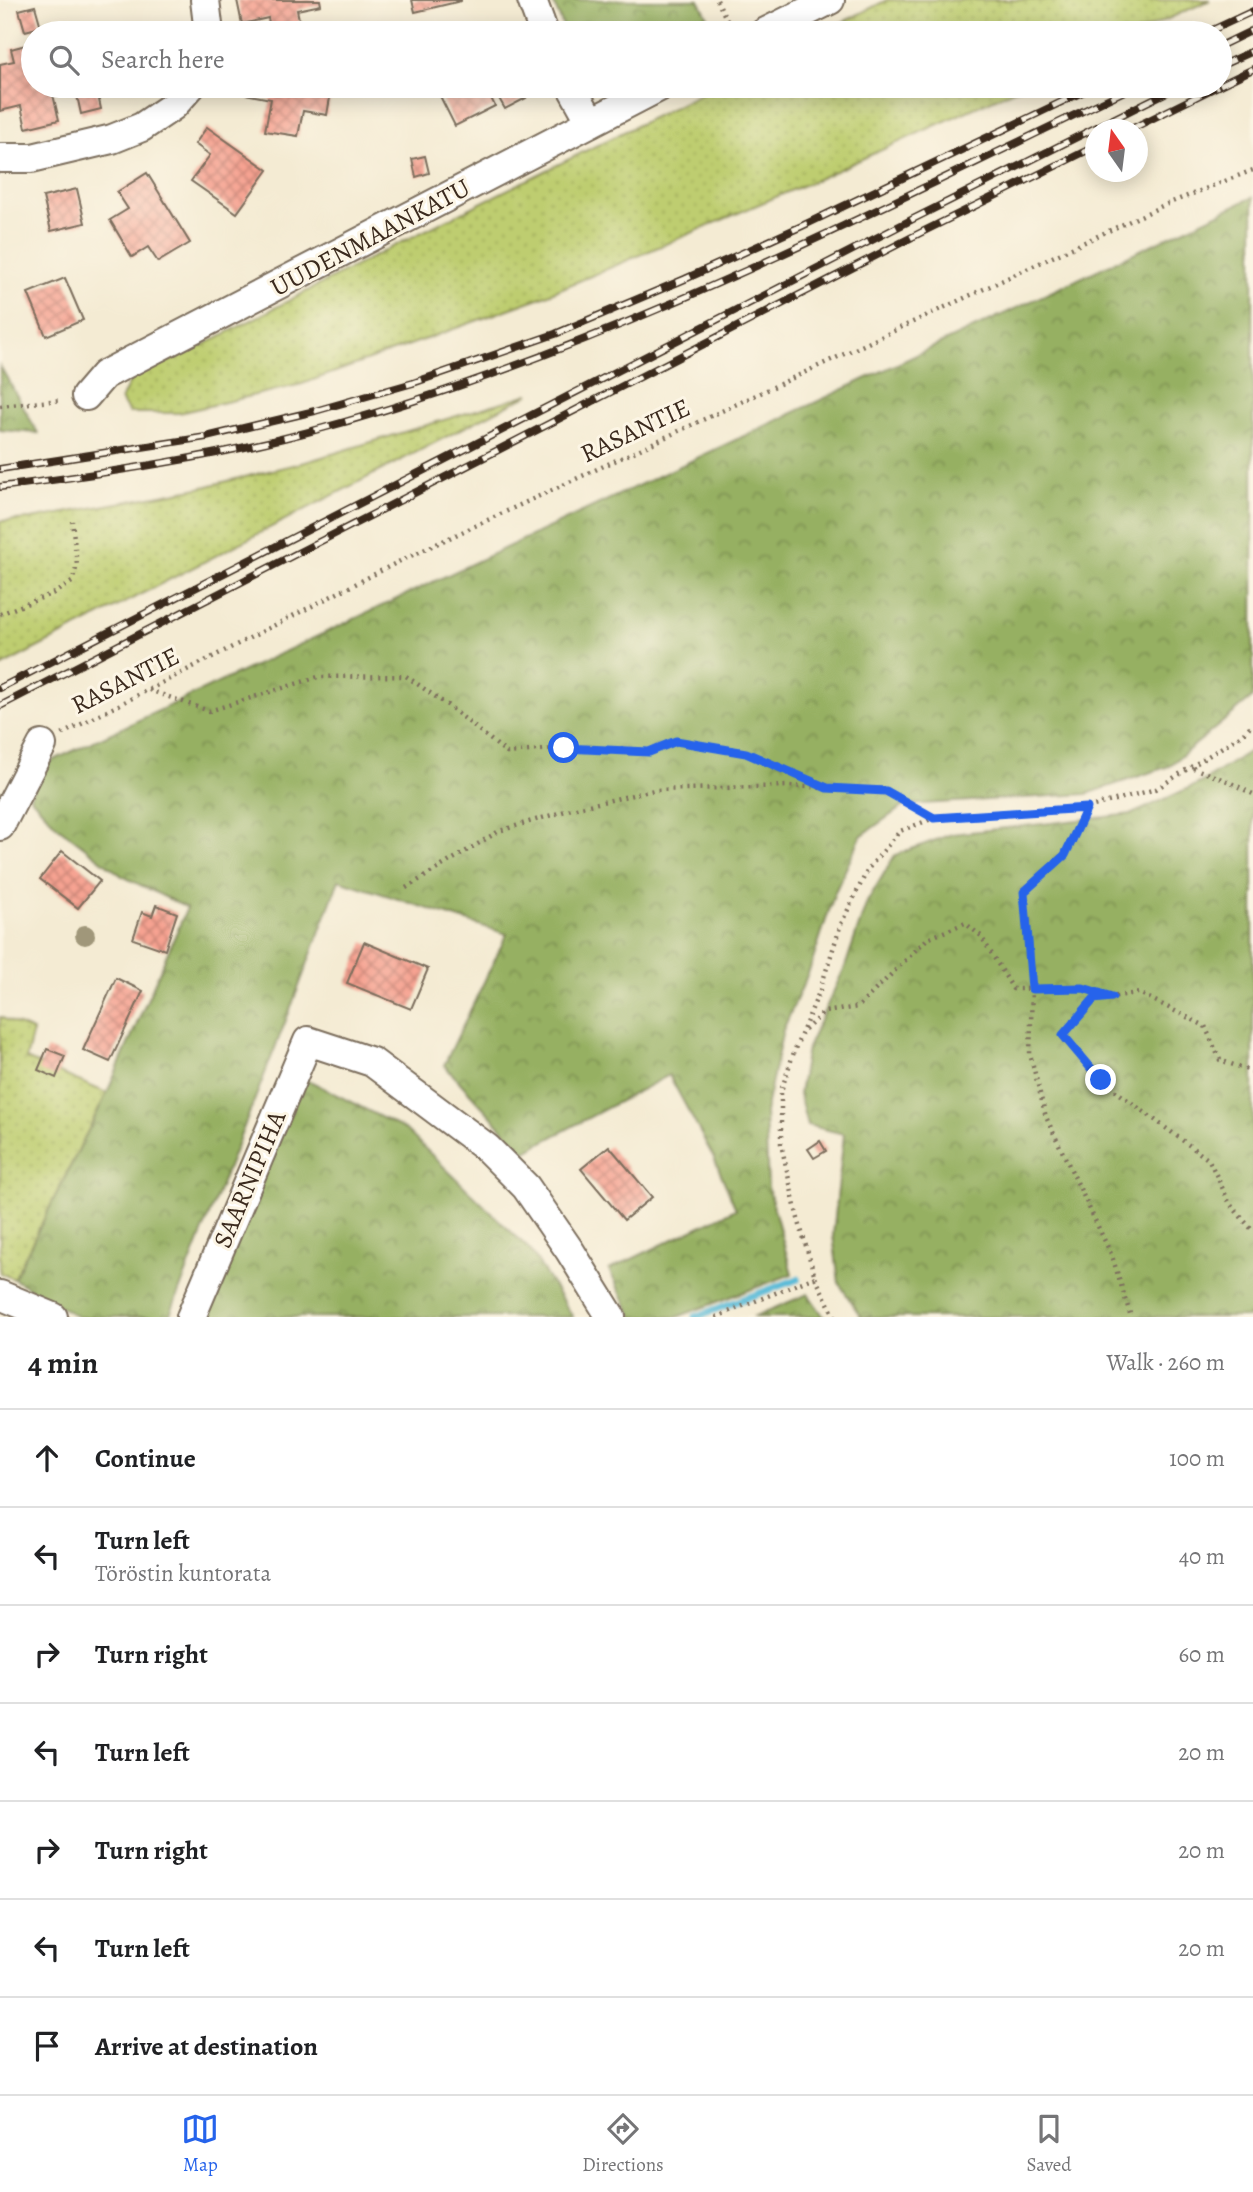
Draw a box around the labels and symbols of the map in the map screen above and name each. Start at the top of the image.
north arrow [1085,119,1148,182]
street label: UUDENMAANKATU [264,170,476,305]
street label: RASANTIE [575,390,696,471]
street label: RASANTIE [65,638,185,723]
route start [548,732,579,763]
route end [1085,1064,1116,1095]
street label: SAARNIPIHA [205,1104,294,1253]

